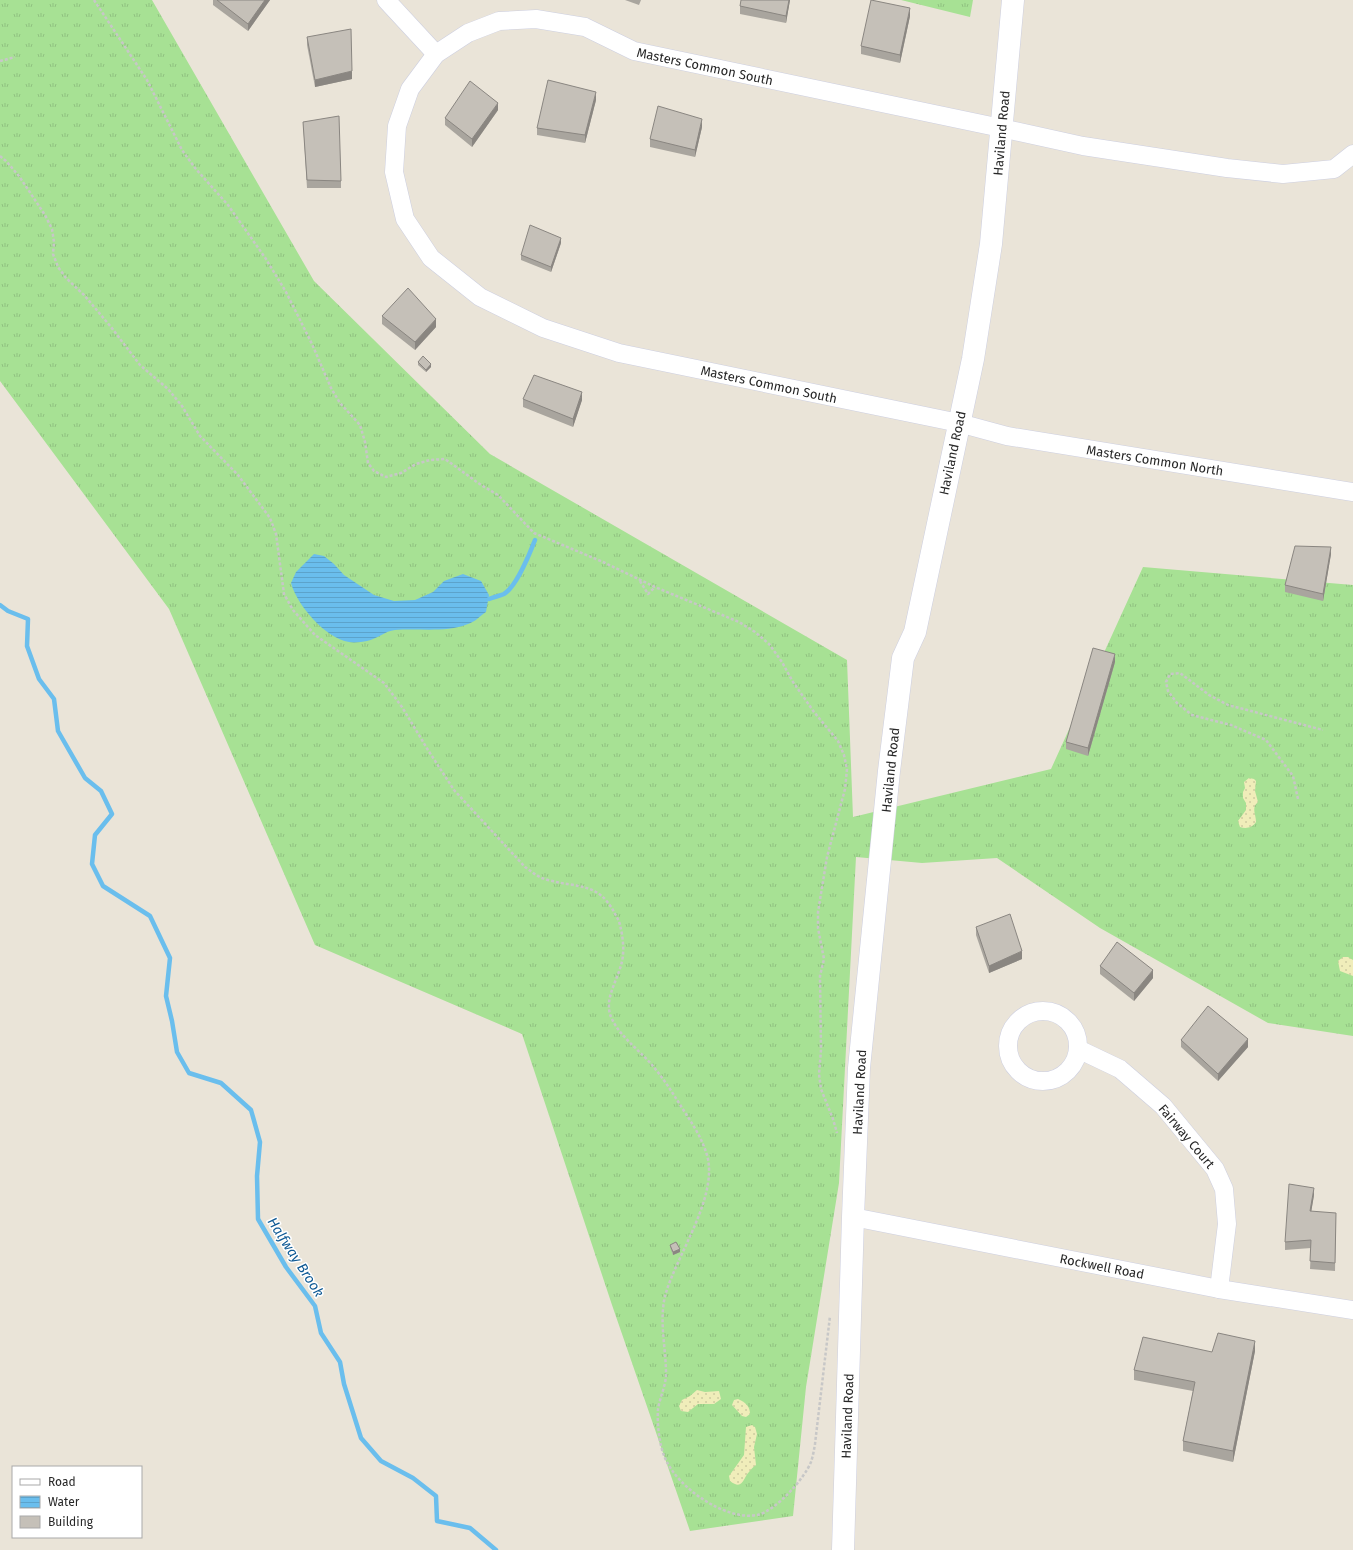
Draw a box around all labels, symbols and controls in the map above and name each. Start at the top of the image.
street label: Masters Common South [635,45,775,88]
street label: Haviland Road [990,90,1013,176]
street label: Masters Common South [699,363,839,406]
street label: Haviland Road [936,410,969,496]
street label: Masters Common North [1085,442,1224,479]
street label: Haviland Road [879,727,902,813]
street label: Haviland Road [850,1049,869,1135]
street label: Fairway Court [1155,1101,1218,1172]
water label: Halfway Brook [264,1214,328,1301]
street label: Rockwell Road [1058,1251,1145,1282]
street label: Haviland Road [839,1373,856,1459]
legend [12,1466,142,1538]
text: Road [48,1475,76,1489]
text: Water [48,1495,80,1509]
text: Building [48,1515,94,1529]

